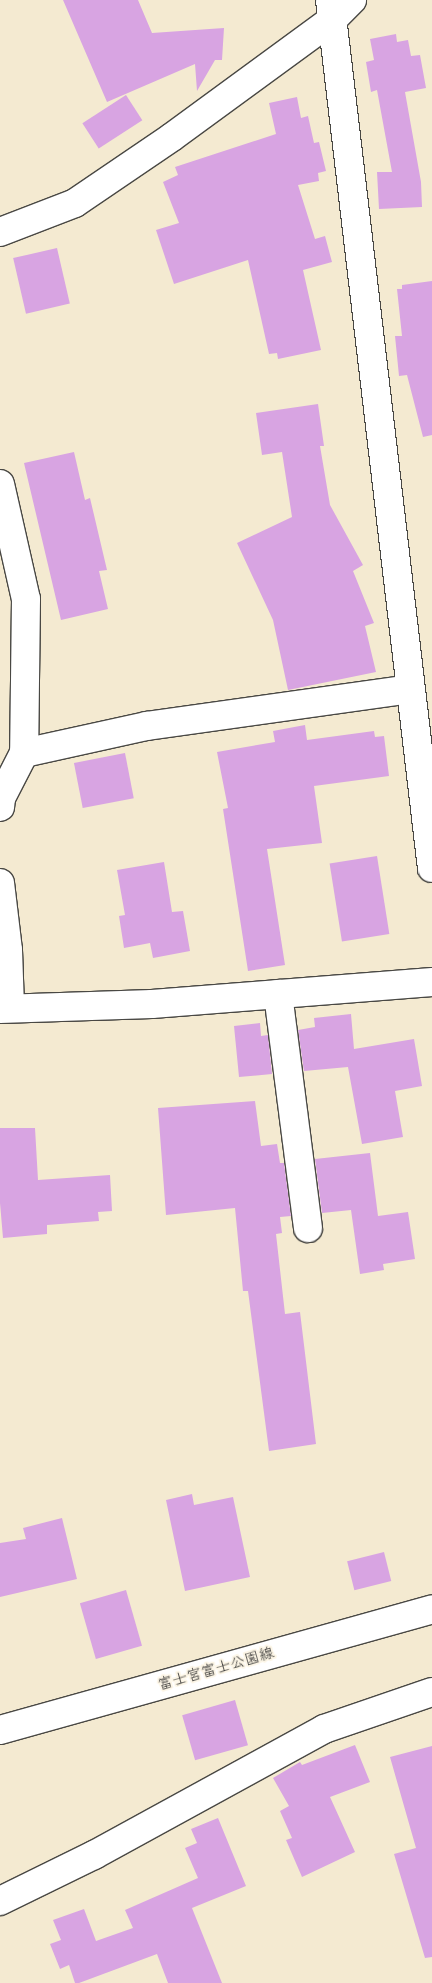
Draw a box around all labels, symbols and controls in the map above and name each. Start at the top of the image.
street label: 富士宮富士公園線 [156,1644,276,1694]

